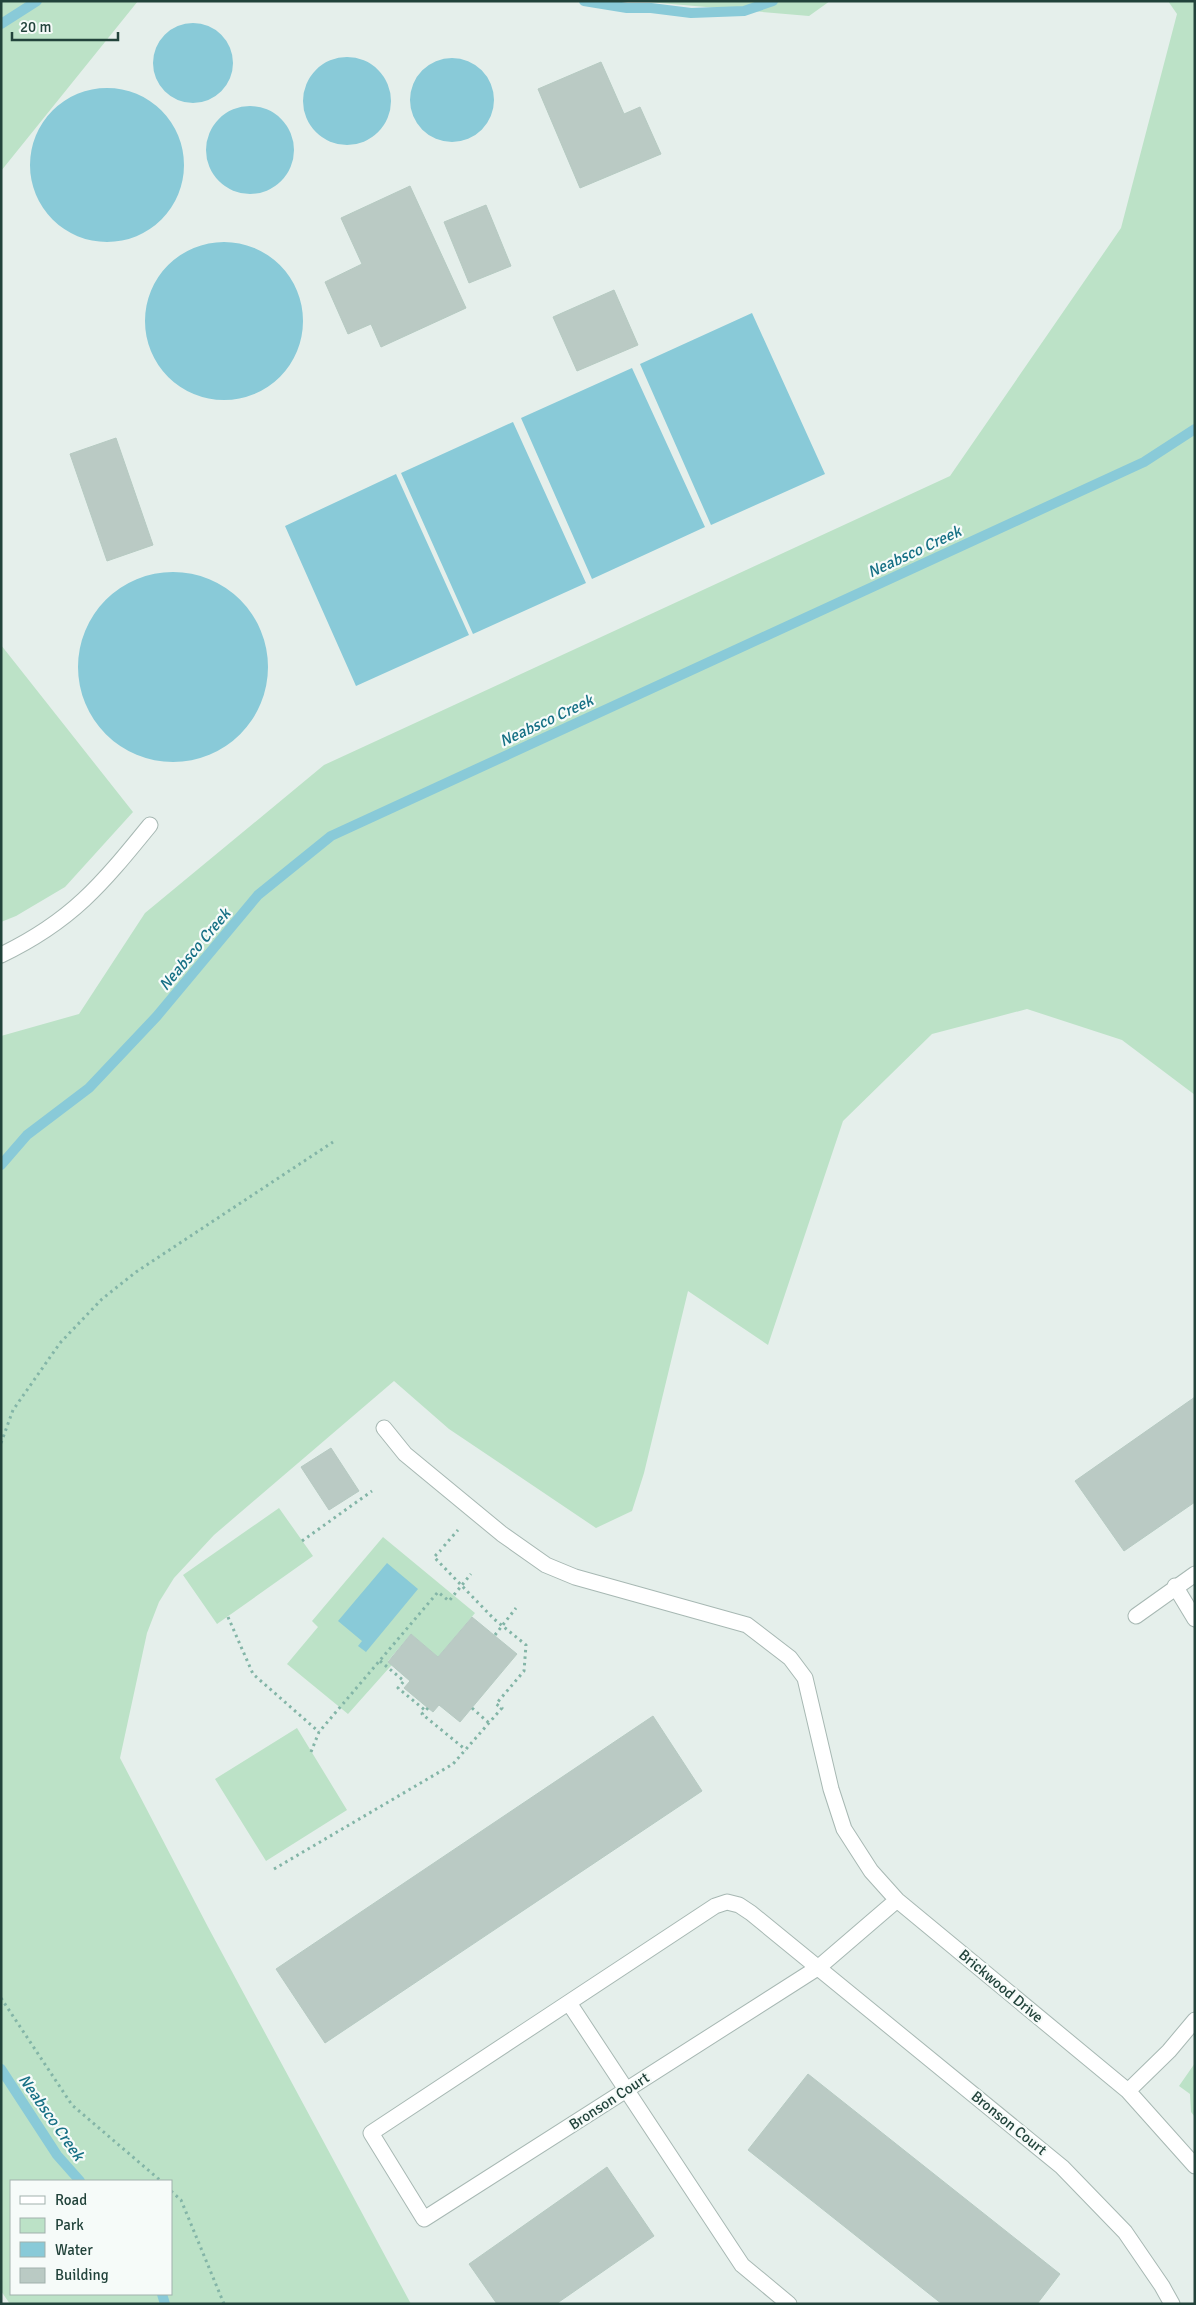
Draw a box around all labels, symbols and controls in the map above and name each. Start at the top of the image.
scale bar [12,10,119,42]
text: 20 m [20,18,51,36]
water label: Neabsco Creek [864,521,966,582]
water label: Neabsco Creek [496,690,598,751]
water label: Neabsco Creek [155,903,236,995]
street label: Brickwood Drive [955,1946,1047,2026]
street label: Bronson Court [566,2068,652,2134]
water label: Neabsco Creek [14,2070,89,2166]
street label: Bronson Court [968,2087,1050,2159]
legend [10,2180,172,2295]
text: Road [55,2191,87,2209]
text: Park [55,2216,84,2234]
text: Water [55,2241,93,2259]
text: Building [55,2266,109,2284]

